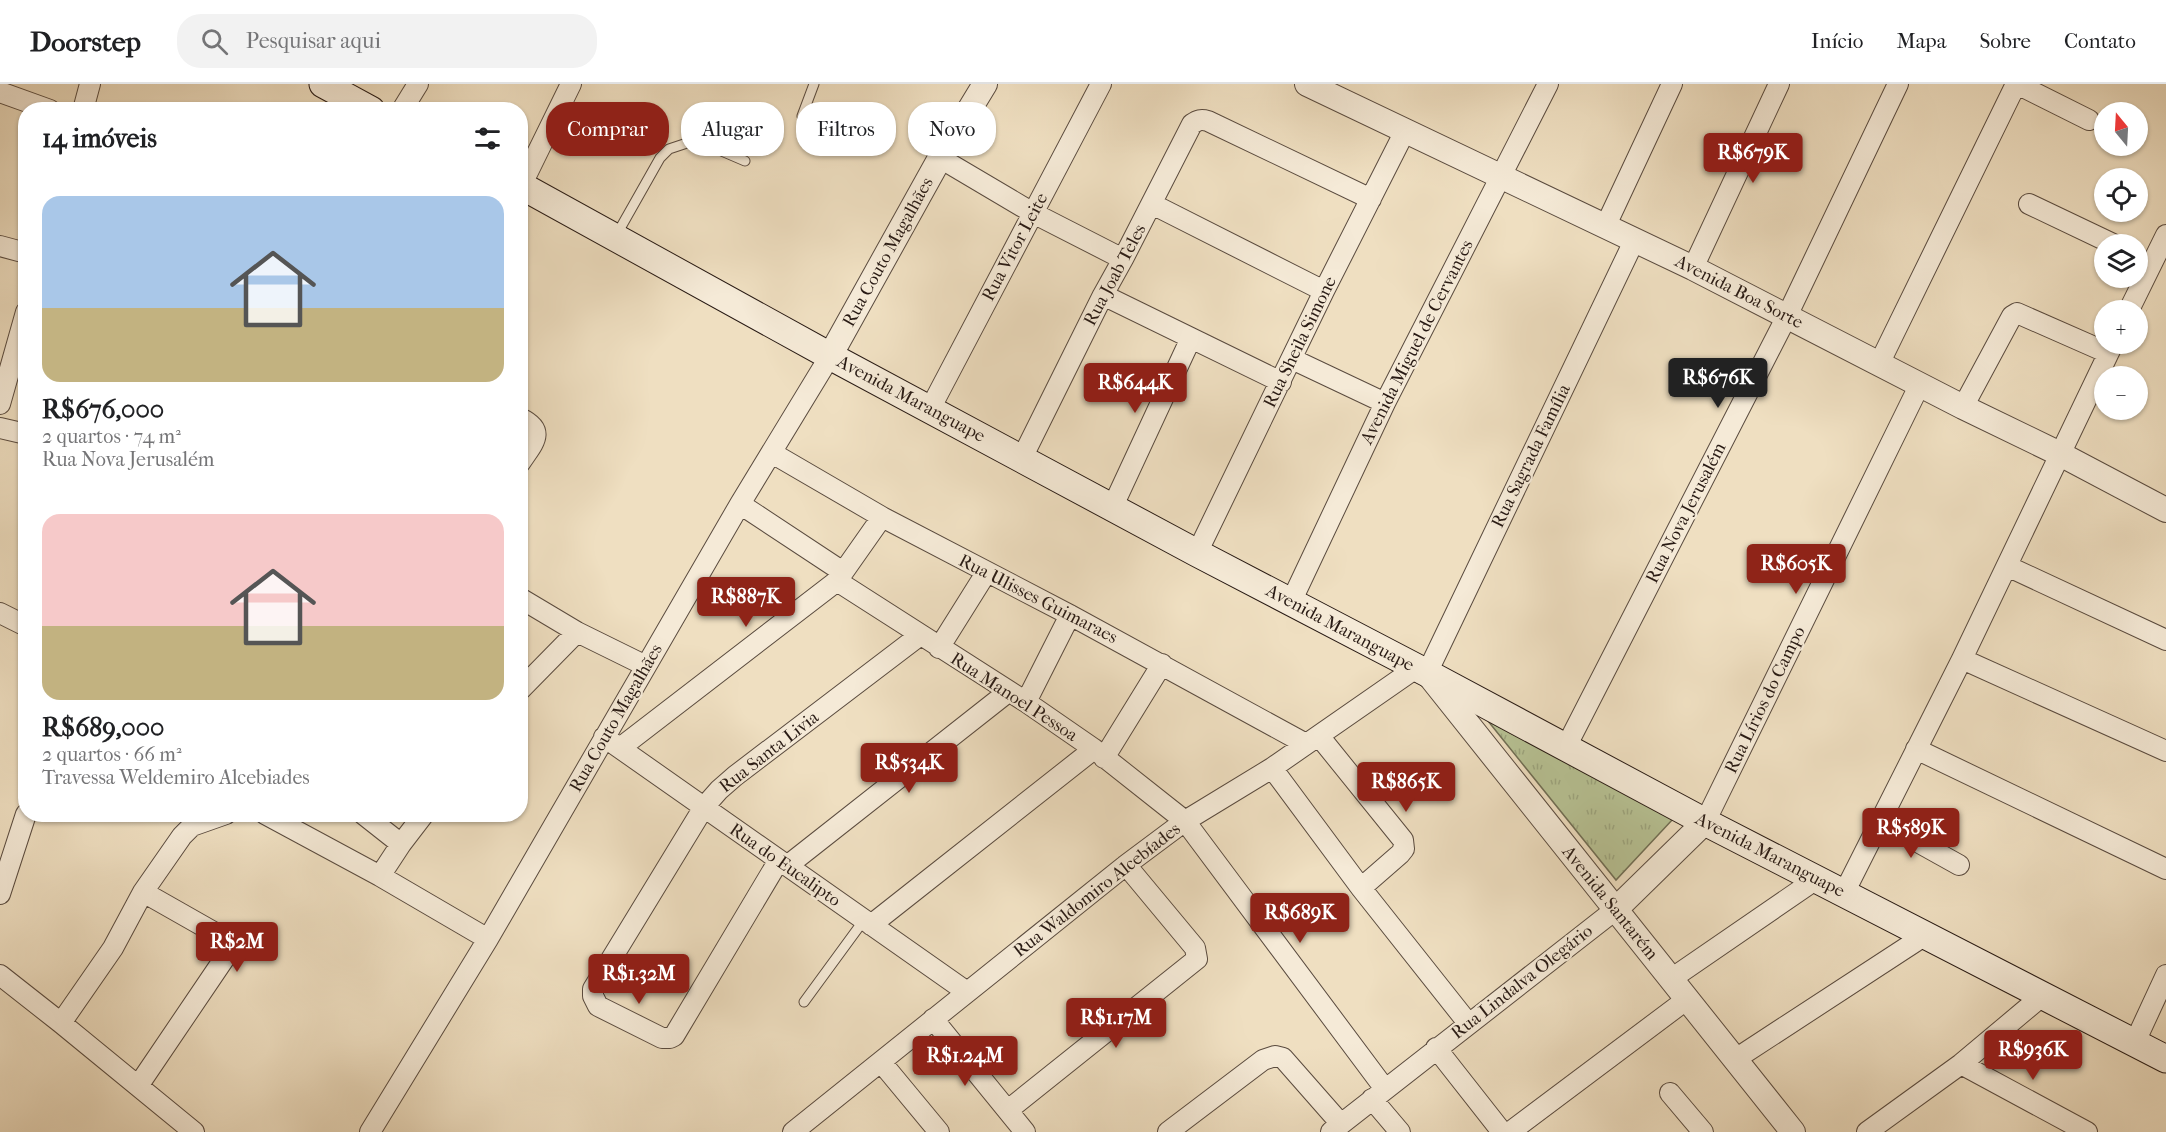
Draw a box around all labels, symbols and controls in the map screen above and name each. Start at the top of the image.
search box [177,14,597,68]
text: Doorstep [30,25,141,58]
icon: search [198,25,231,58]
text: Pesquisar aqui [246,28,381,54]
text: Início [1811,29,1863,53]
text: Mapa [1896,29,1946,53]
text: Sobre [1979,29,2031,53]
text: Contato [2064,29,2136,53]
chip: Comprar [546,102,669,156]
chip: Alugar [681,102,784,156]
chip: Filtros [796,102,896,156]
chip: Novo [908,102,996,156]
north arrow [2094,102,2148,156]
map controls [2094,102,2148,420]
icon: filters [471,122,504,155]
text: 14 imóveis [42,123,157,154]
pin: R$679K [1704,133,1802,184]
text: R$679K [1718,141,1788,164]
button: locate [2094,168,2148,222]
street label: Rua Couto Magalhães [838,173,938,330]
street label: Rua Vitor Leite [978,189,1052,305]
street label: Rua Joab Teles [1079,220,1151,329]
button: layers [2094,234,2148,288]
icon: home [219,235,327,343]
street label: Avenida Miguel de Cervantes [1356,236,1478,449]
street label: Avenida Boa Sorte [1671,250,1807,333]
street label: Rua Sheila Simone [1259,273,1341,411]
button: + [2094,300,2148,354]
street label: Avenida Maranguape [832,351,989,447]
pin: R$676K [1669,358,1767,409]
pin: R$644K [1086,363,1184,414]
text: R$676K [1682,366,1754,389]
button: − [2094,366,2148,420]
text: R$644K [1098,371,1172,394]
street label: Rua Sagrada Família [1487,380,1575,531]
text: R$676,000 [42,394,164,425]
text: 2 quartos · 74 m² [42,425,181,448]
street label: Rua Nova Jerusalém [1641,439,1731,587]
text: Rua Nova Jerusalém [42,448,214,471]
pin: R$605K [1747,544,1845,595]
street label: Rua Ulisses Guimaraes [955,550,1121,648]
text: R$605K [1761,552,1831,575]
icon: home [219,553,327,661]
pin: R$887K [697,577,795,628]
street label: Avenida Maranguape [1261,580,1418,676]
text: R$887K [711,585,781,608]
street label: Rua Lírios do Campo [1720,623,1810,777]
street label: Rua Couto Magalhães [565,640,667,796]
street label: Rua Manoel Pessoa [947,648,1082,746]
street label: Rua Santa Livia [715,706,823,797]
text: R$689,000 [42,712,164,743]
text: 2 quartos · 66 m² [42,743,182,766]
pin: R$534K [860,743,958,794]
text: R$534K [875,751,943,774]
pin: R$865K [1357,762,1455,813]
text: Travessa Weldemiro Alcebiades [42,766,310,789]
text: R$865K [1371,770,1441,793]
street label: Avenida Maranguape [1691,808,1848,902]
pin: R$589K [1862,808,1960,859]
text: R$589K [1876,816,1946,839]
street label: Rua Waldomiro Alcebíades [1009,818,1185,962]
street label: Rua do Eucalipto [725,819,845,911]
street label: Avenida Santarém [1557,841,1662,964]
pin: R$689K [1251,893,1349,944]
text: R$689K [1264,901,1336,924]
street label: Rua Lindalva Olegário [1447,920,1597,1044]
pin: R$2M [201,922,273,973]
text: R$2M [210,930,264,953]
pin: R$1.32M [584,954,694,1005]
text: R$1.32M [602,962,676,985]
pin: R$1.17M [1061,998,1171,1049]
text: R$1.17M [1080,1006,1152,1029]
pin: R$936K [1984,1030,2082,1081]
pin: R$1.24M [910,1036,1020,1087]
text: R$936K [1998,1038,2068,1061]
text: R$1.24M [927,1044,1003,1067]

